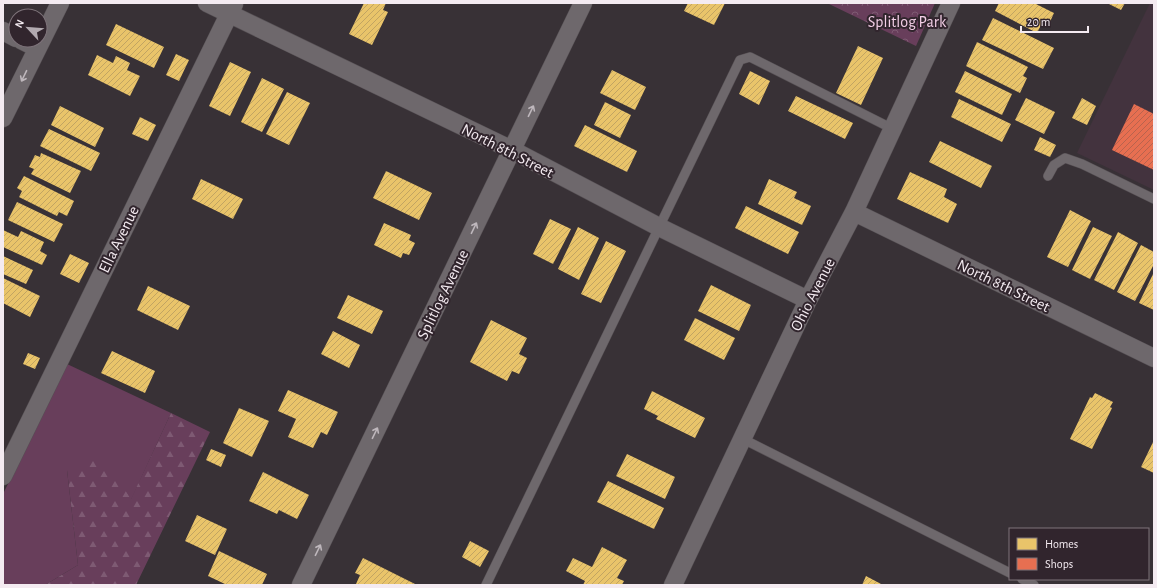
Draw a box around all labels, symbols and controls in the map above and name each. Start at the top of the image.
north arrow [8,8,48,48]
scale bar [1021,8,1088,34]
park label: Splitlog Park [868,14,947,30]
text: 20 m [1027,16,1050,28]
text: N [13,18,26,30]
one-way arrow [20,69,27,81]
one-way arrow [528,105,535,117]
street label: North 8th Street [459,121,556,181]
street label: Ella Avenue [96,203,142,275]
one-way arrow [471,222,478,234]
street label: Splitlog Avenue [414,247,471,342]
street label: Ohio Avenue [788,255,838,334]
street label: North 8th Street [955,257,1052,315]
one-way arrow [372,427,379,439]
legend [1009,528,1149,580]
text: Homes [1045,538,1078,550]
one-way arrow [315,544,322,556]
text: Shops [1045,558,1073,570]

